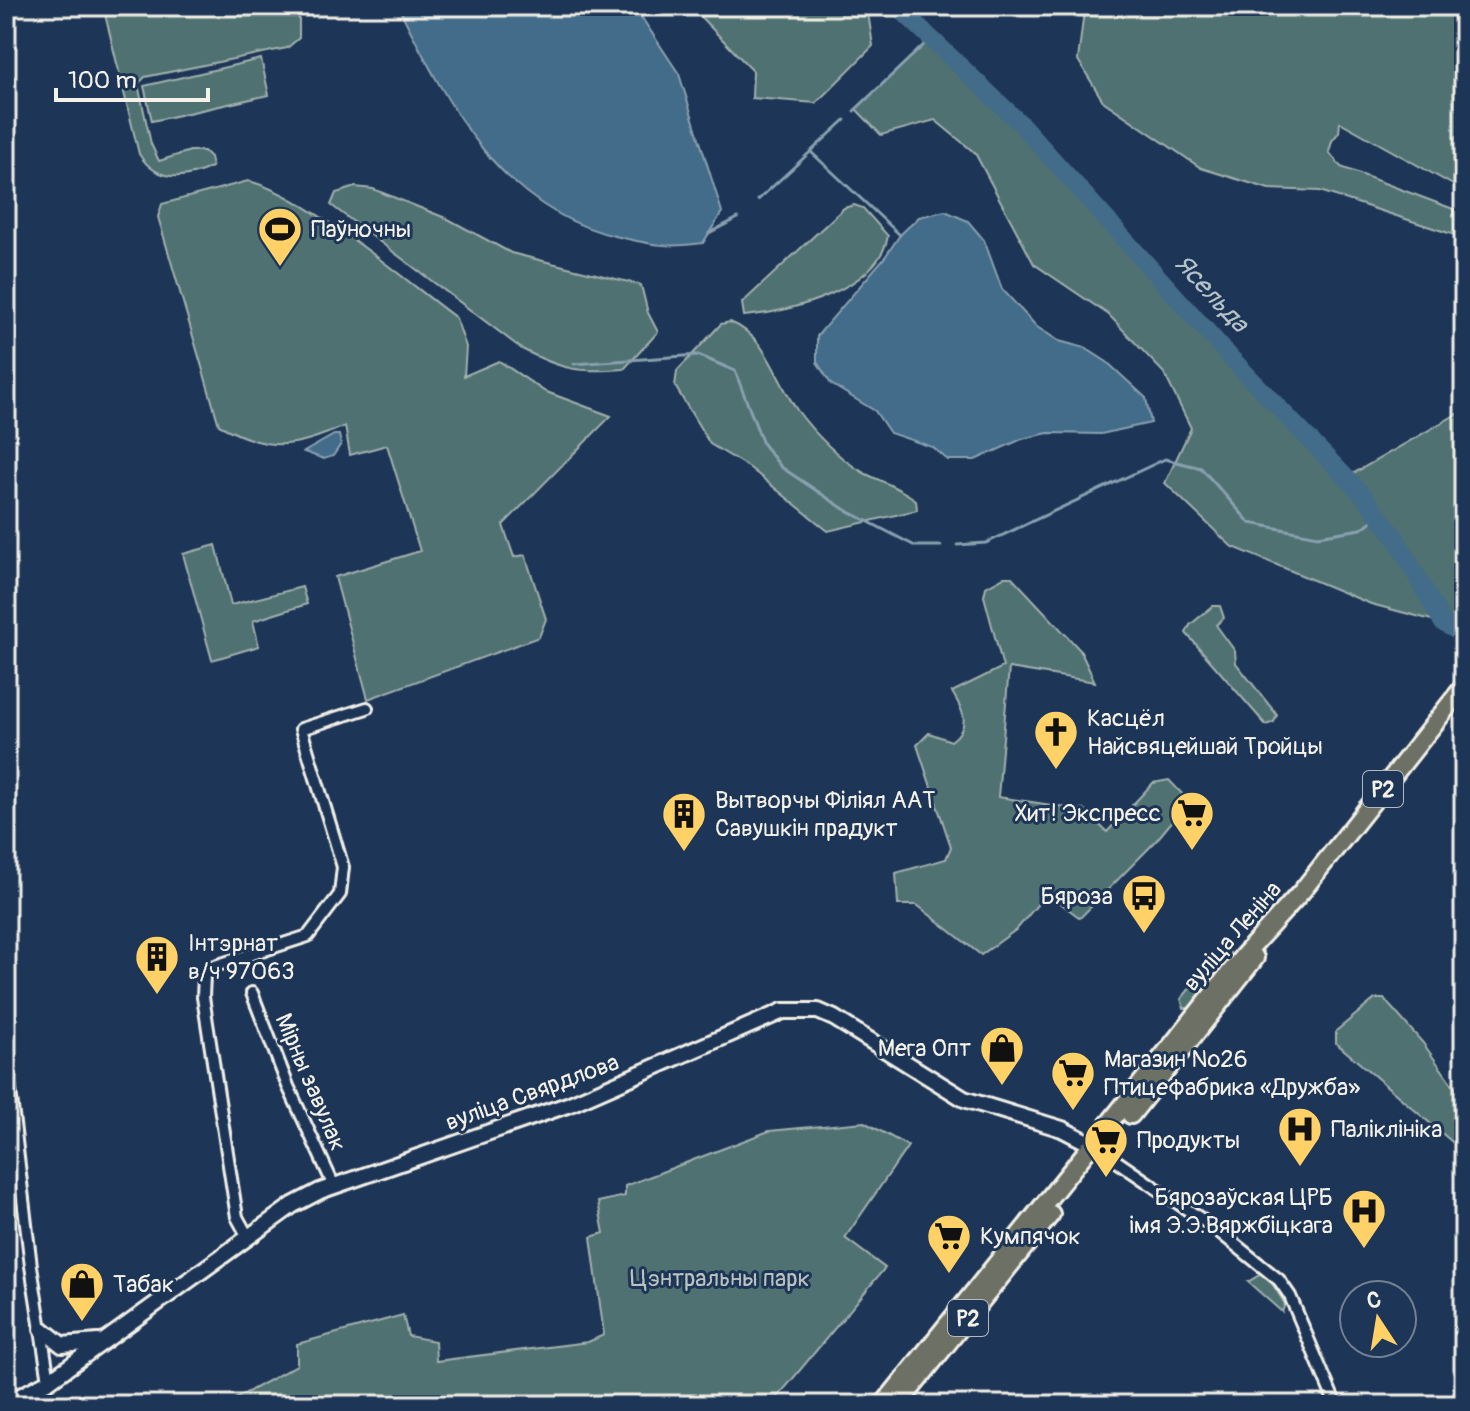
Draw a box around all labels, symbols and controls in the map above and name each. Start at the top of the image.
scale bar [56,52,208,102]
text: 100 m [68,66,137,95]
sports icon: Паўночны [256,205,304,268]
place label: Паўночны [311,215,411,244]
water label: Ясельда [1167,248,1256,341]
place label: Касцёл Найсвяцейшай Тройцы [1087,704,1323,761]
church icon: Касцёл Найсвяцейшай Тройцы [1032,708,1080,771]
road number: Р2 [1363,771,1403,807]
place label: Вытворчы Філіял ААТ Савушкін прадукт [715,786,936,843]
supermarket icon: Хит! Экспресс [1168,789,1216,852]
building icon: Вытворчы Філіял ААТ Савушкін прадукт [660,790,708,853]
place label: Хит! Экспресс [1015,799,1161,828]
bus stop icon: Бяроза [1120,872,1168,935]
street label: вуліца Леніна [1177,876,1288,997]
place label: Бяроза [1040,882,1113,911]
place label: Інтэрнат в/ч 97063 [188,929,295,986]
building icon: Інтэрнат в/ч 97063 [133,933,181,996]
street label: Мірны завулак [269,1009,352,1155]
shop icon: Мега Опт [978,1024,1026,1087]
place label: Мега Опт [878,1034,971,1063]
place label: Магазин №26 Птицефабрика «Дружба» [1104,1045,1360,1102]
street label: вуліца Свярдлова [441,1048,623,1137]
supermarket icon: Магазин №26 Птицефабрика «Дружба» [1049,1049,1097,1112]
hospital icon: Паліклініка [1276,1105,1324,1168]
place label: Паліклініка [1331,1115,1443,1144]
supermarket icon: Продукты [1082,1116,1130,1179]
place label: Продукты [1137,1126,1240,1155]
place label: Бярозаўская ЦРБ імя Э.Э.Вяржбіцкага [1130,1183,1333,1240]
hospital icon: Бярозаўская ЦРБ імя Э.Э.Вяржбіцкага [1340,1187,1388,1250]
supermarket icon: Кумпячок [925,1212,973,1275]
place label: Кумпячок [980,1222,1081,1251]
shop icon: Табак [58,1260,106,1323]
park label: Цэнтральны парк [630,1264,810,1293]
place label: Табак [113,1270,174,1299]
north arrow [1338,1279,1418,1359]
text: С [1364,1285,1384,1316]
road number: Р2 [948,1300,988,1336]

